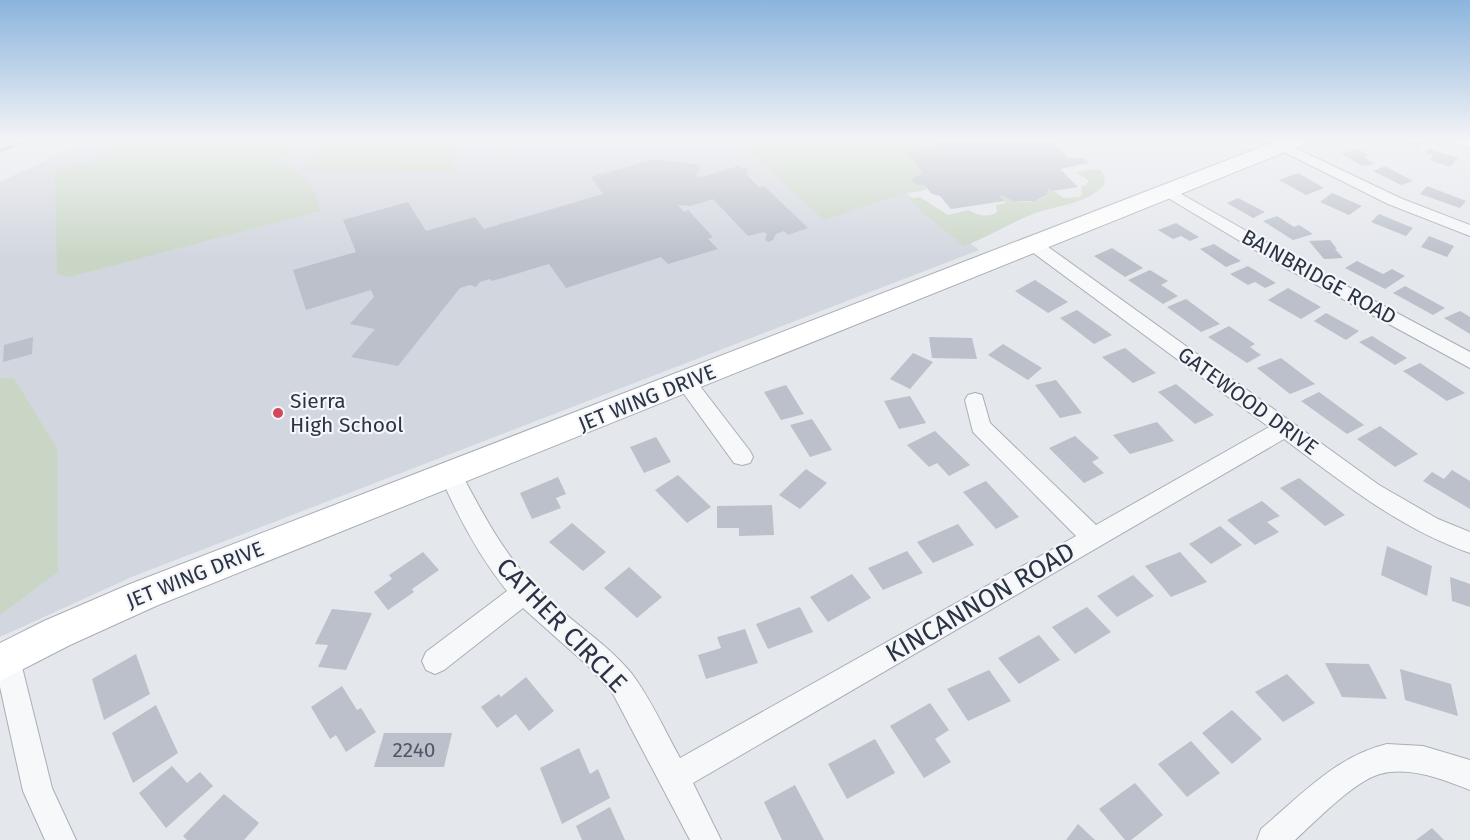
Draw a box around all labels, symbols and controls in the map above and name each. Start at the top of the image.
street label: BAINBRIDGE ROAD [1237,224,1401,330]
street label: GATEWOOD DRIVE [1173,341,1323,461]
street label: JET WING DRIVE [574,359,720,437]
place label: Sierra High School [290,388,403,438]
marker: Sierra High School [271,406,285,420]
street label: JET WING DRIVE [122,536,268,614]
street label: KINCANNON ROAD [880,536,1080,669]
street label: CATHER CIRCLE [490,552,634,699]
house number: 2240 [392,737,436,763]

